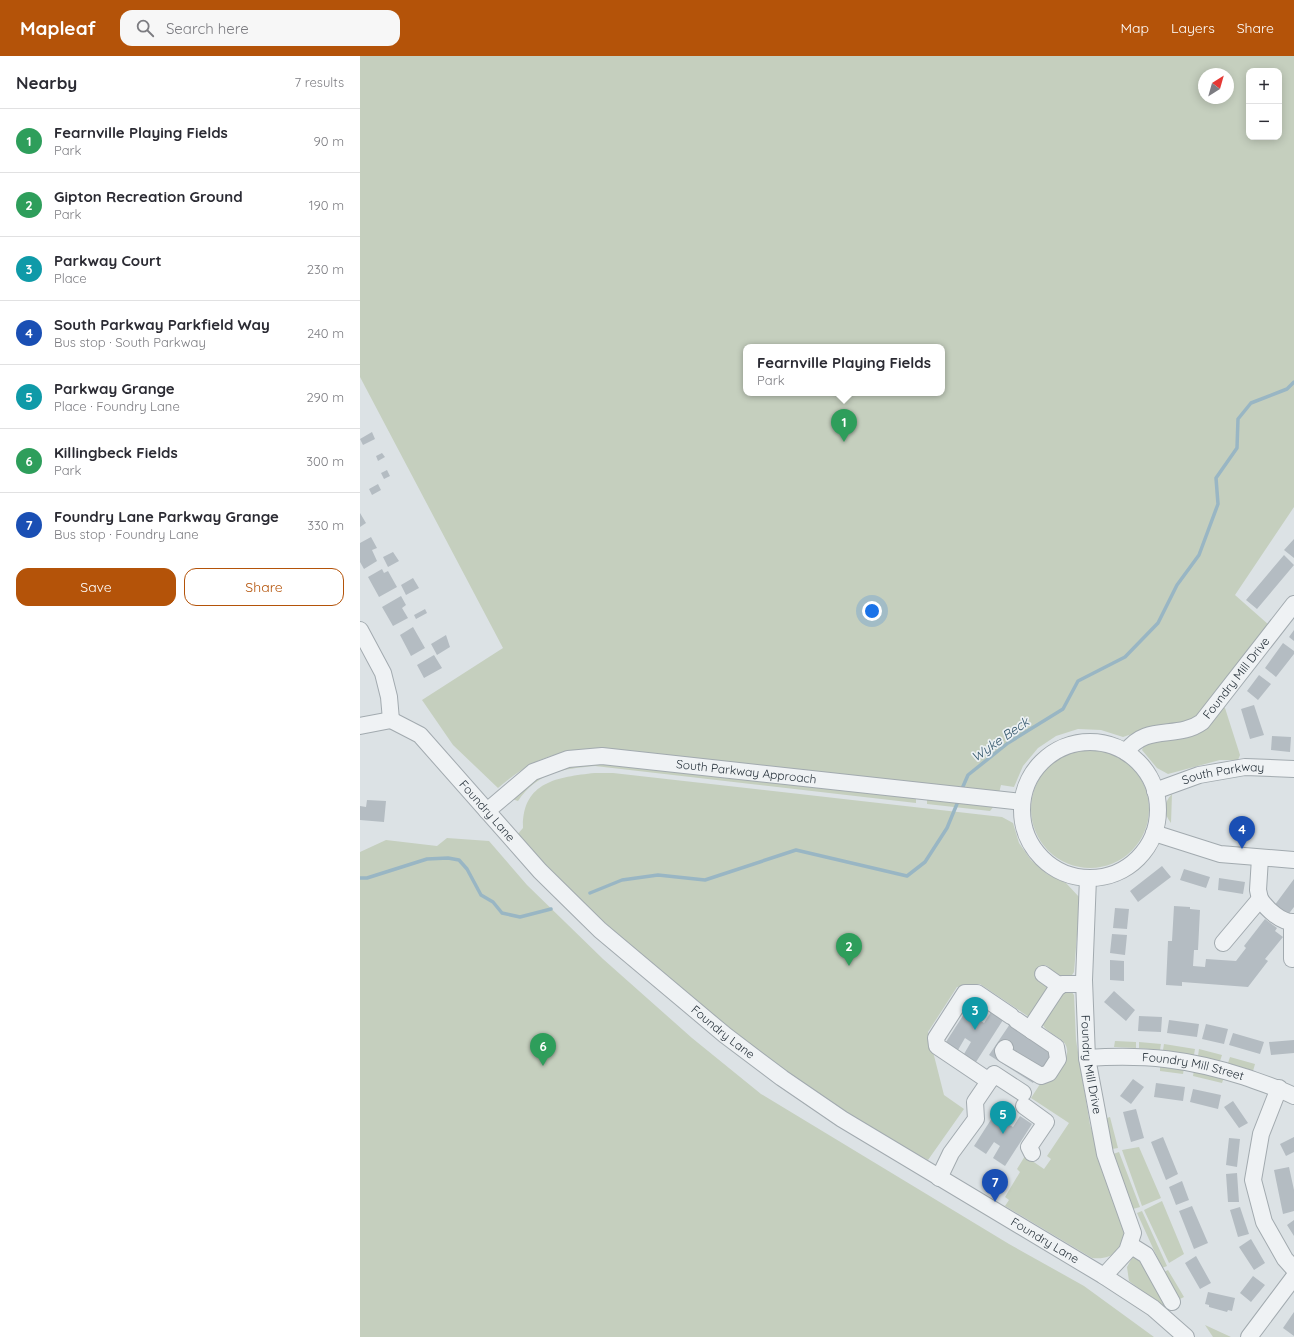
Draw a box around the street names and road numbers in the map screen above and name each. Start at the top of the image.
street label: Foundry Mill Drive [1199,633,1273,722]
street label: South Parkway Approach [675,756,817,786]
street label: South Parkway [1180,759,1265,788]
street label: Foundry Lane [456,777,519,845]
street label: Foundry Lane [688,1002,758,1062]
street label: Foundry Mill Drive [1078,1015,1105,1115]
street label: Foundry Mill Street [1142,1049,1246,1083]
street label: Foundry Lane [1008,1214,1082,1266]

